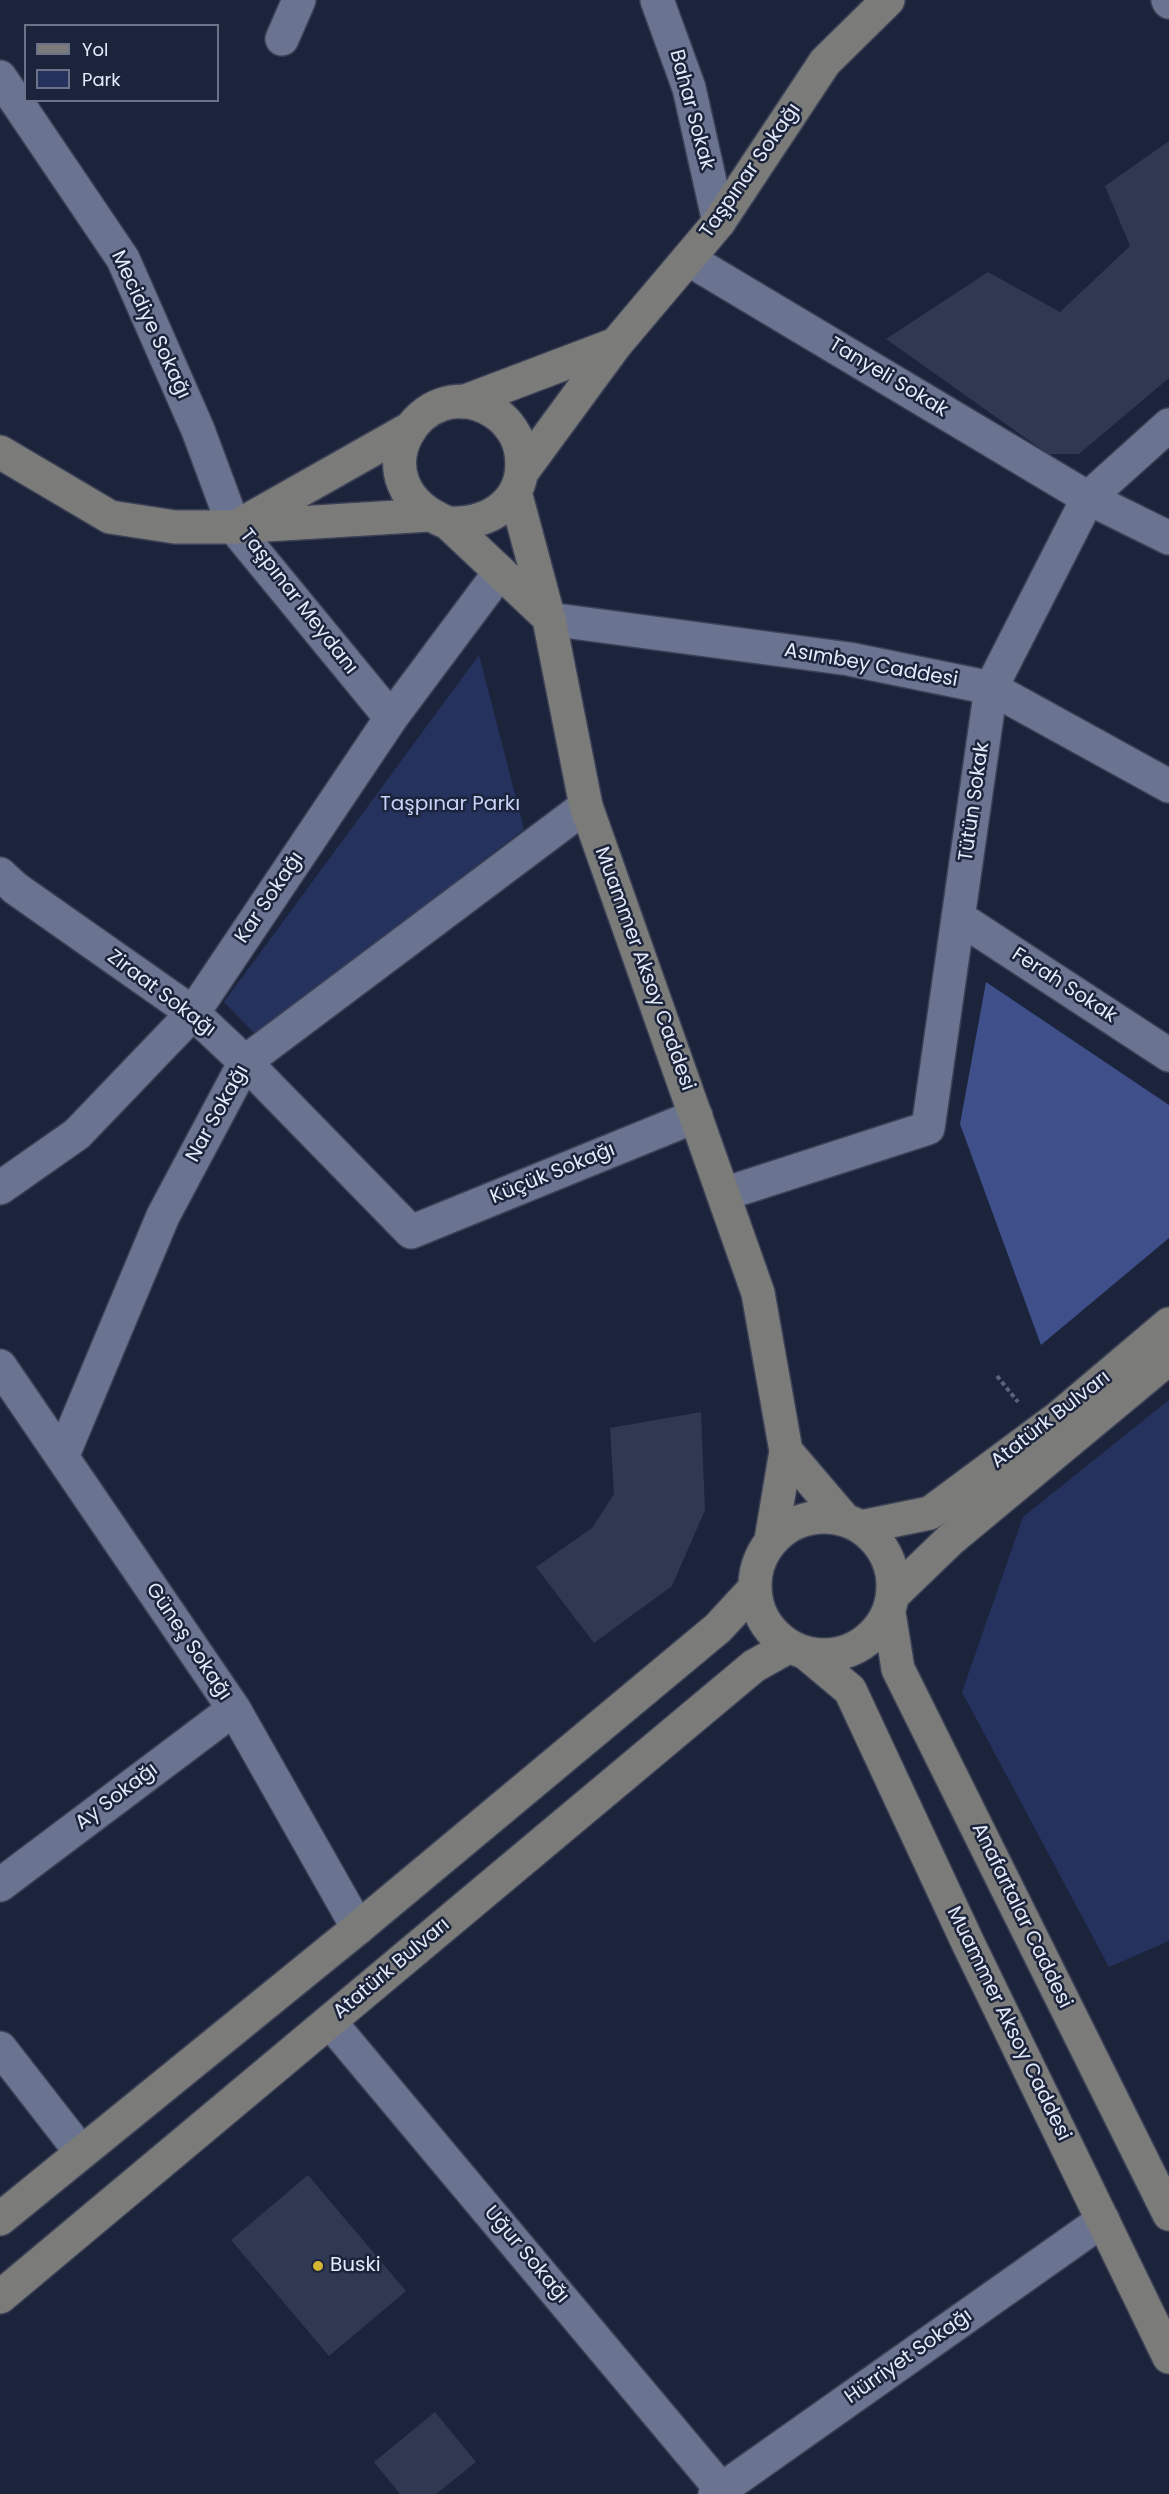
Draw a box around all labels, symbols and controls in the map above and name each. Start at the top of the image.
legend [24,24,219,102]
text: Yol [82,37,108,62]
street label: Bahar Sokak [663,47,719,173]
text: Park [82,67,121,92]
street label: Taşpınar Sokağı [696,99,806,243]
street label: Mecidiye Sokağı [105,247,195,403]
street label: Tanyeli Sokak [824,333,952,423]
street label: Taşpınar Meydanı [234,524,362,680]
street label: Asımbey Caddesi [782,639,960,693]
street label: Tütün Sokak [955,741,995,863]
park label: Taşpınar Parkı [380,793,520,817]
street label: Muammer Aksoy Caddesi [589,844,699,1094]
street label: Kar Sokağı [231,848,309,948]
street label: Ferah Sokak [1007,943,1121,1029]
street label: Ziraat Sokağı [102,945,220,1043]
street label: Nar Sokağı [182,1061,254,1167]
street label: Küçük Sokağı [487,1138,619,1210]
street label: Atatürk Bulvarı [987,1366,1115,1474]
street label: Güneş Sokağı [140,1579,236,1705]
street label: Ay Sokağı [71,1758,163,1836]
street label: Anafartalar Caddesi [966,1819,1076,2013]
street label: Muammer Aksoy Caddesi [941,1903,1075,2145]
street label: Atatürk Bulvarı [329,1913,455,2025]
street label: Uğur Sokağı [478,2202,574,2308]
place label: Buski [330,2254,381,2278]
marker: Buski [311,2259,325,2273]
street label: Hürriyet Sokağı [841,2304,977,2410]

